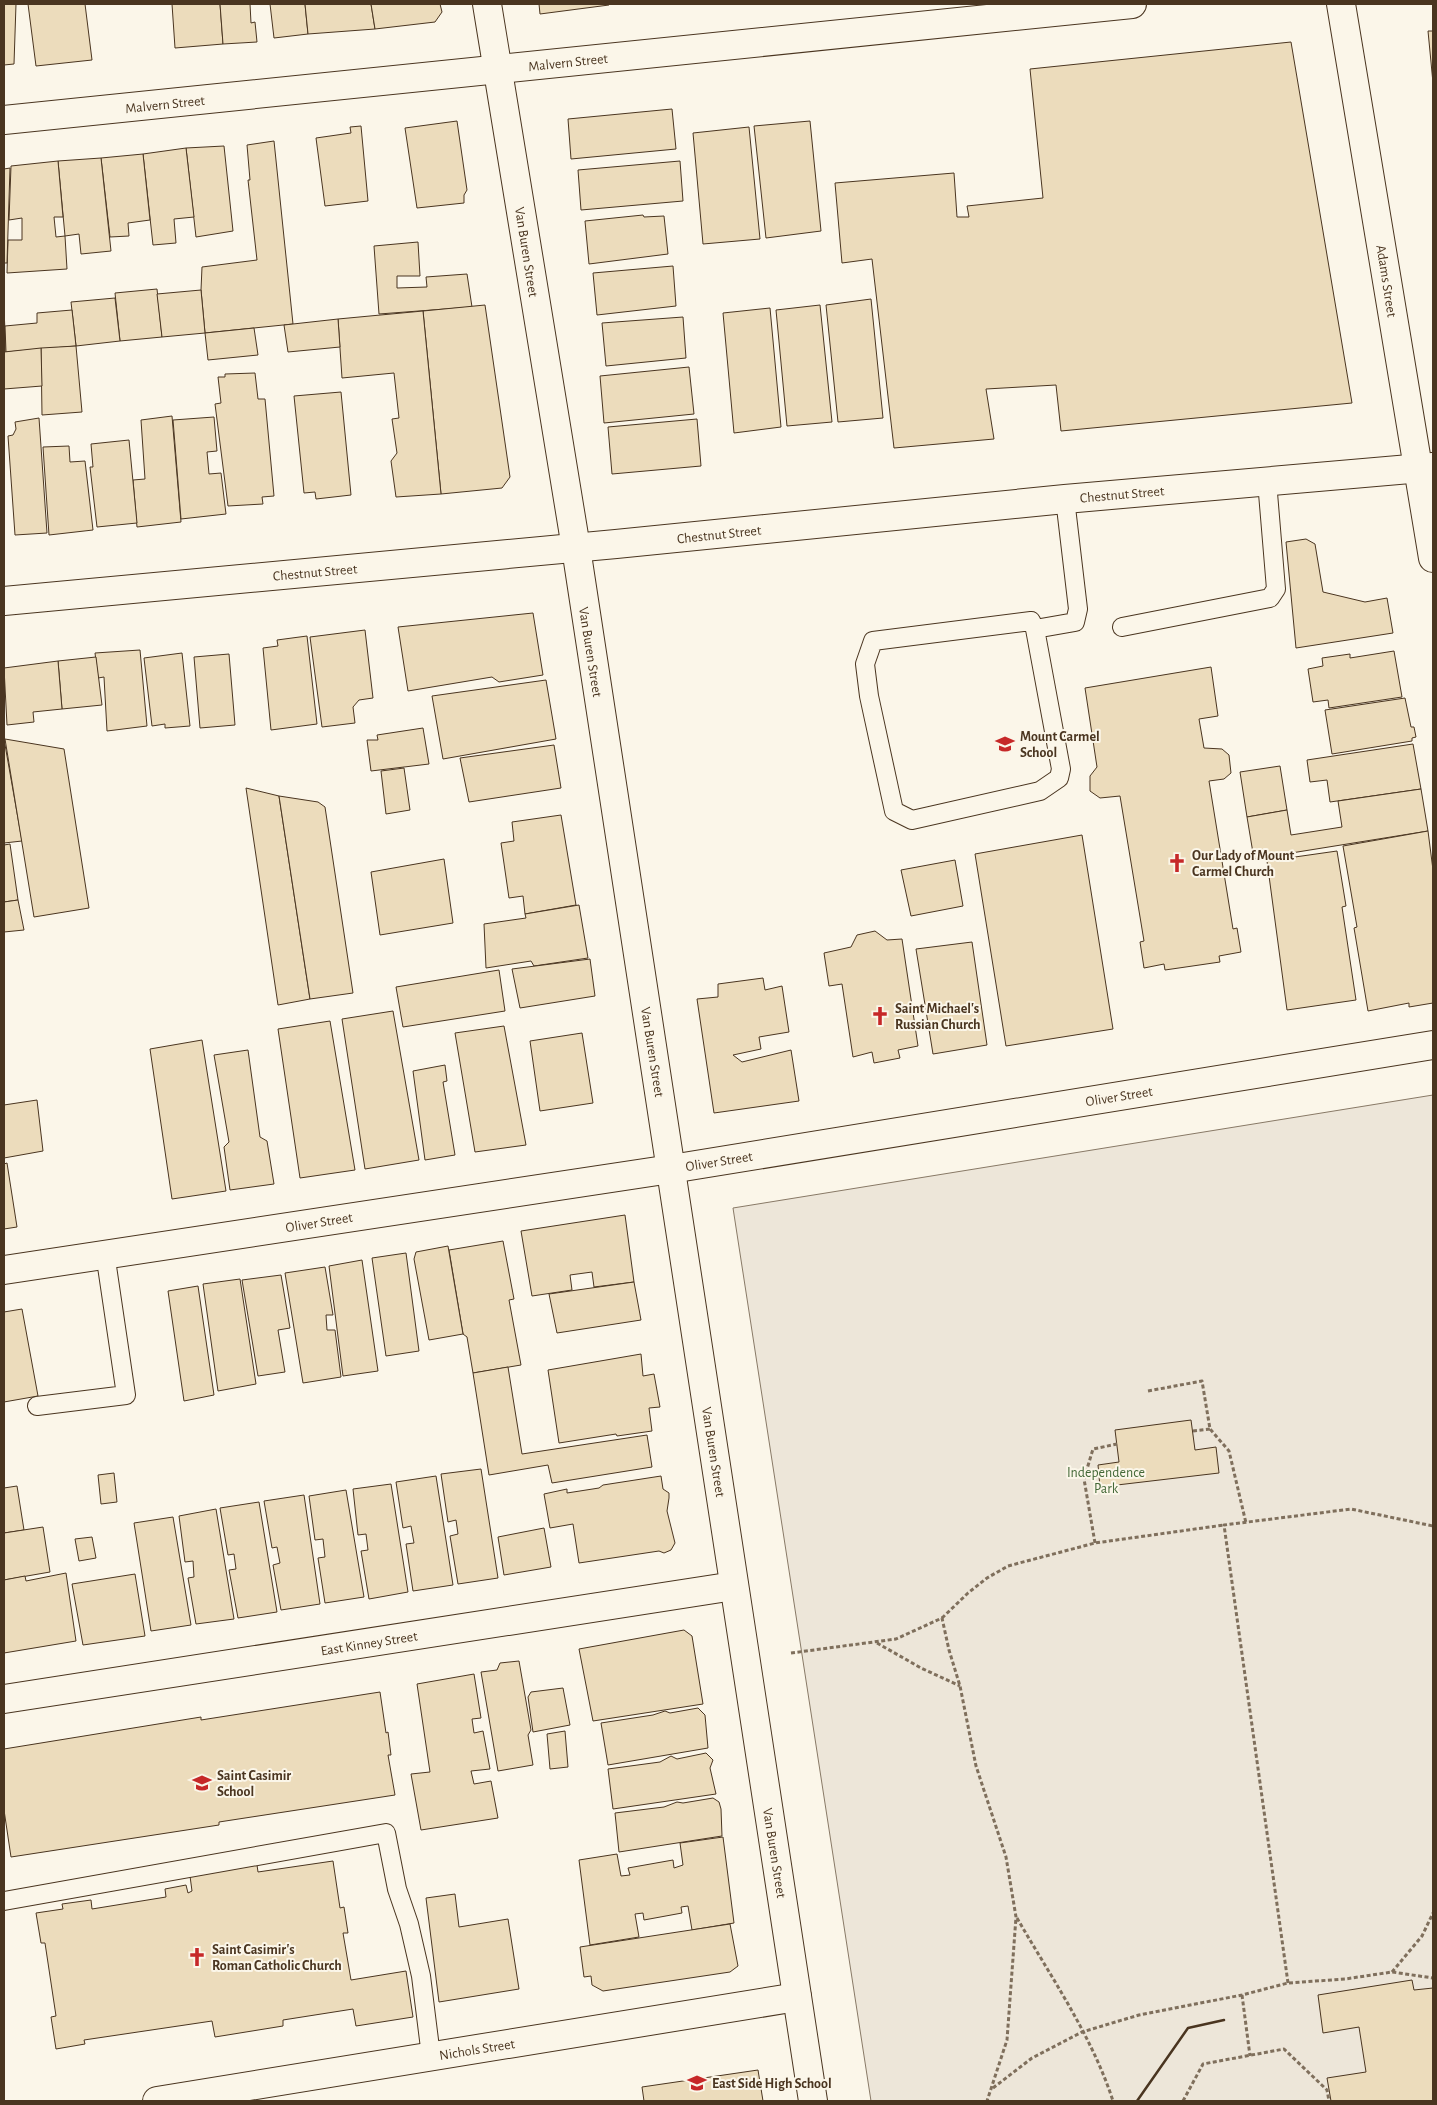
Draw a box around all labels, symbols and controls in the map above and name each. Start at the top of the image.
street label: Malvern Street [528,52,609,74]
street label: Malvern Street [125,94,206,116]
street label: Van Buren Street [512,206,540,299]
street label: Adams Street [1373,244,1399,319]
street label: Chestnut Street [1079,484,1165,506]
street label: Chestnut Street [676,524,763,546]
street label: Chestnut Street [272,562,358,584]
street label: Van Buren Street [576,606,604,699]
place label: Mount Carmel School [1020,730,1100,760]
school or university icon: Mount Carmel School [994,733,1016,755]
place label: Our Lady of Mount Carmel Church [1192,849,1295,879]
church icon: Our Lady of Mount Carmel Church [1166,852,1188,874]
place label: Saint Michael's Russian Church [895,1002,981,1032]
church icon: Saint Michael's Russian Church [869,1005,891,1027]
street label: Van Buren Street [638,1006,666,1099]
street label: Oliver Street [1085,1085,1154,1109]
street label: Oliver Street [685,1150,754,1174]
street label: Oliver Street [285,1211,354,1235]
street label: Van Buren Street [699,1406,727,1499]
park label: Independence Park [1067,1466,1145,1496]
street label: East Kinney Street [320,1629,419,1659]
place label: Saint Casimir School [217,1769,291,1799]
school or university icon: Saint Casimir School [191,1772,213,1794]
street label: Van Buren Street [760,1807,788,1900]
place label: Saint Casimir's Roman Catholic Church [212,1943,342,1973]
church icon: Saint Casimir's Roman Catholic Church [186,1946,208,1968]
street label: Nichols Street [438,2037,517,2063]
school or university icon: East Side High School [686,2072,708,2094]
place label: East Side High School [712,2077,832,2091]

